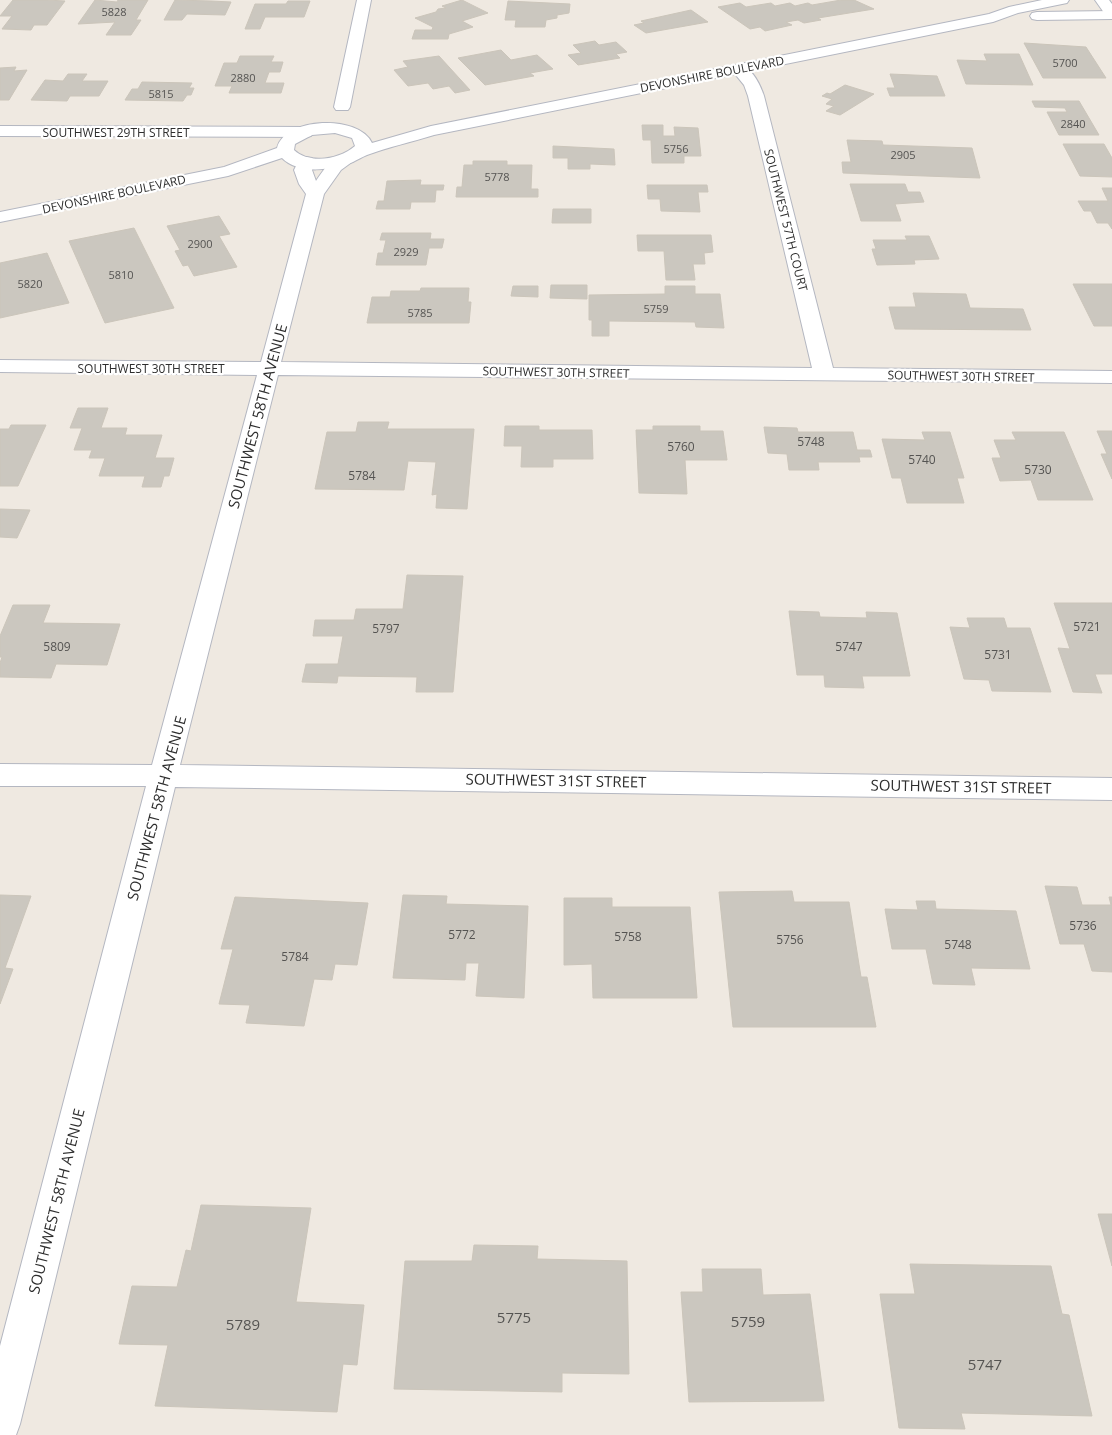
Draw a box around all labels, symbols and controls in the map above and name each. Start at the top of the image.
house number: 5828 [101,4,127,19]
street label: DEVONSHIRE BOULEVARD [638,52,786,96]
house number: 5700 [1052,55,1078,70]
house number: 2880 [230,70,256,85]
house number: 5815 [148,86,174,101]
house number: 2840 [1060,116,1086,131]
street label: SOUTHWEST 29TH STREET [42,124,190,141]
house number: 5756 [663,141,689,156]
street label: SOUTHWEST 57TH COURT [760,147,812,293]
house number: 2905 [890,147,916,162]
house number: 5778 [484,169,510,184]
street label: DEVONSHIRE BOULEVARD [41,170,187,218]
house number: 2900 [187,236,213,251]
house number: 2929 [393,244,419,259]
house number: 5810 [108,267,134,282]
house number: 5820 [17,276,43,291]
house number: 5759 [643,301,669,316]
house number: 5785 [407,305,433,320]
street label: SOUTHWEST 58TH AVENUE [223,321,291,511]
street label: SOUTHWEST 30TH STREET [77,360,225,377]
street label: SOUTHWEST 30TH STREET [482,362,630,382]
street label: SOUTHWEST 30TH STREET [887,366,1035,386]
house number: 5748 [797,433,825,450]
house number: 5760 [667,438,695,455]
house number: 5740 [908,451,936,468]
house number: 5730 [1024,461,1052,478]
house number: 5784 [348,467,376,484]
house number: 5721 [1073,618,1101,635]
house number: 5797 [372,620,400,637]
house number: 5809 [43,638,71,655]
house number: 5747 [835,638,863,655]
house number: 5731 [984,646,1012,663]
street label: SOUTHWEST 58TH AVENUE [122,713,190,903]
street label: SOUTHWEST 31ST STREET [465,768,647,792]
street label: SOUTHWEST 31ST STREET [870,774,1052,798]
house number: 5736 [1069,917,1097,934]
house number: 5772 [448,926,476,943]
house number: 5758 [614,928,642,945]
house number: 5756 [776,931,804,948]
house number: 5748 [944,936,972,953]
house number: 5784 [281,948,309,965]
street label: SOUTHWEST 58TH AVENUE [23,1106,89,1296]
house number: 5775 [497,1307,531,1327]
house number: 5759 [731,1311,765,1331]
house number: 5789 [226,1314,260,1334]
house number: 5747 [968,1354,1002,1374]

